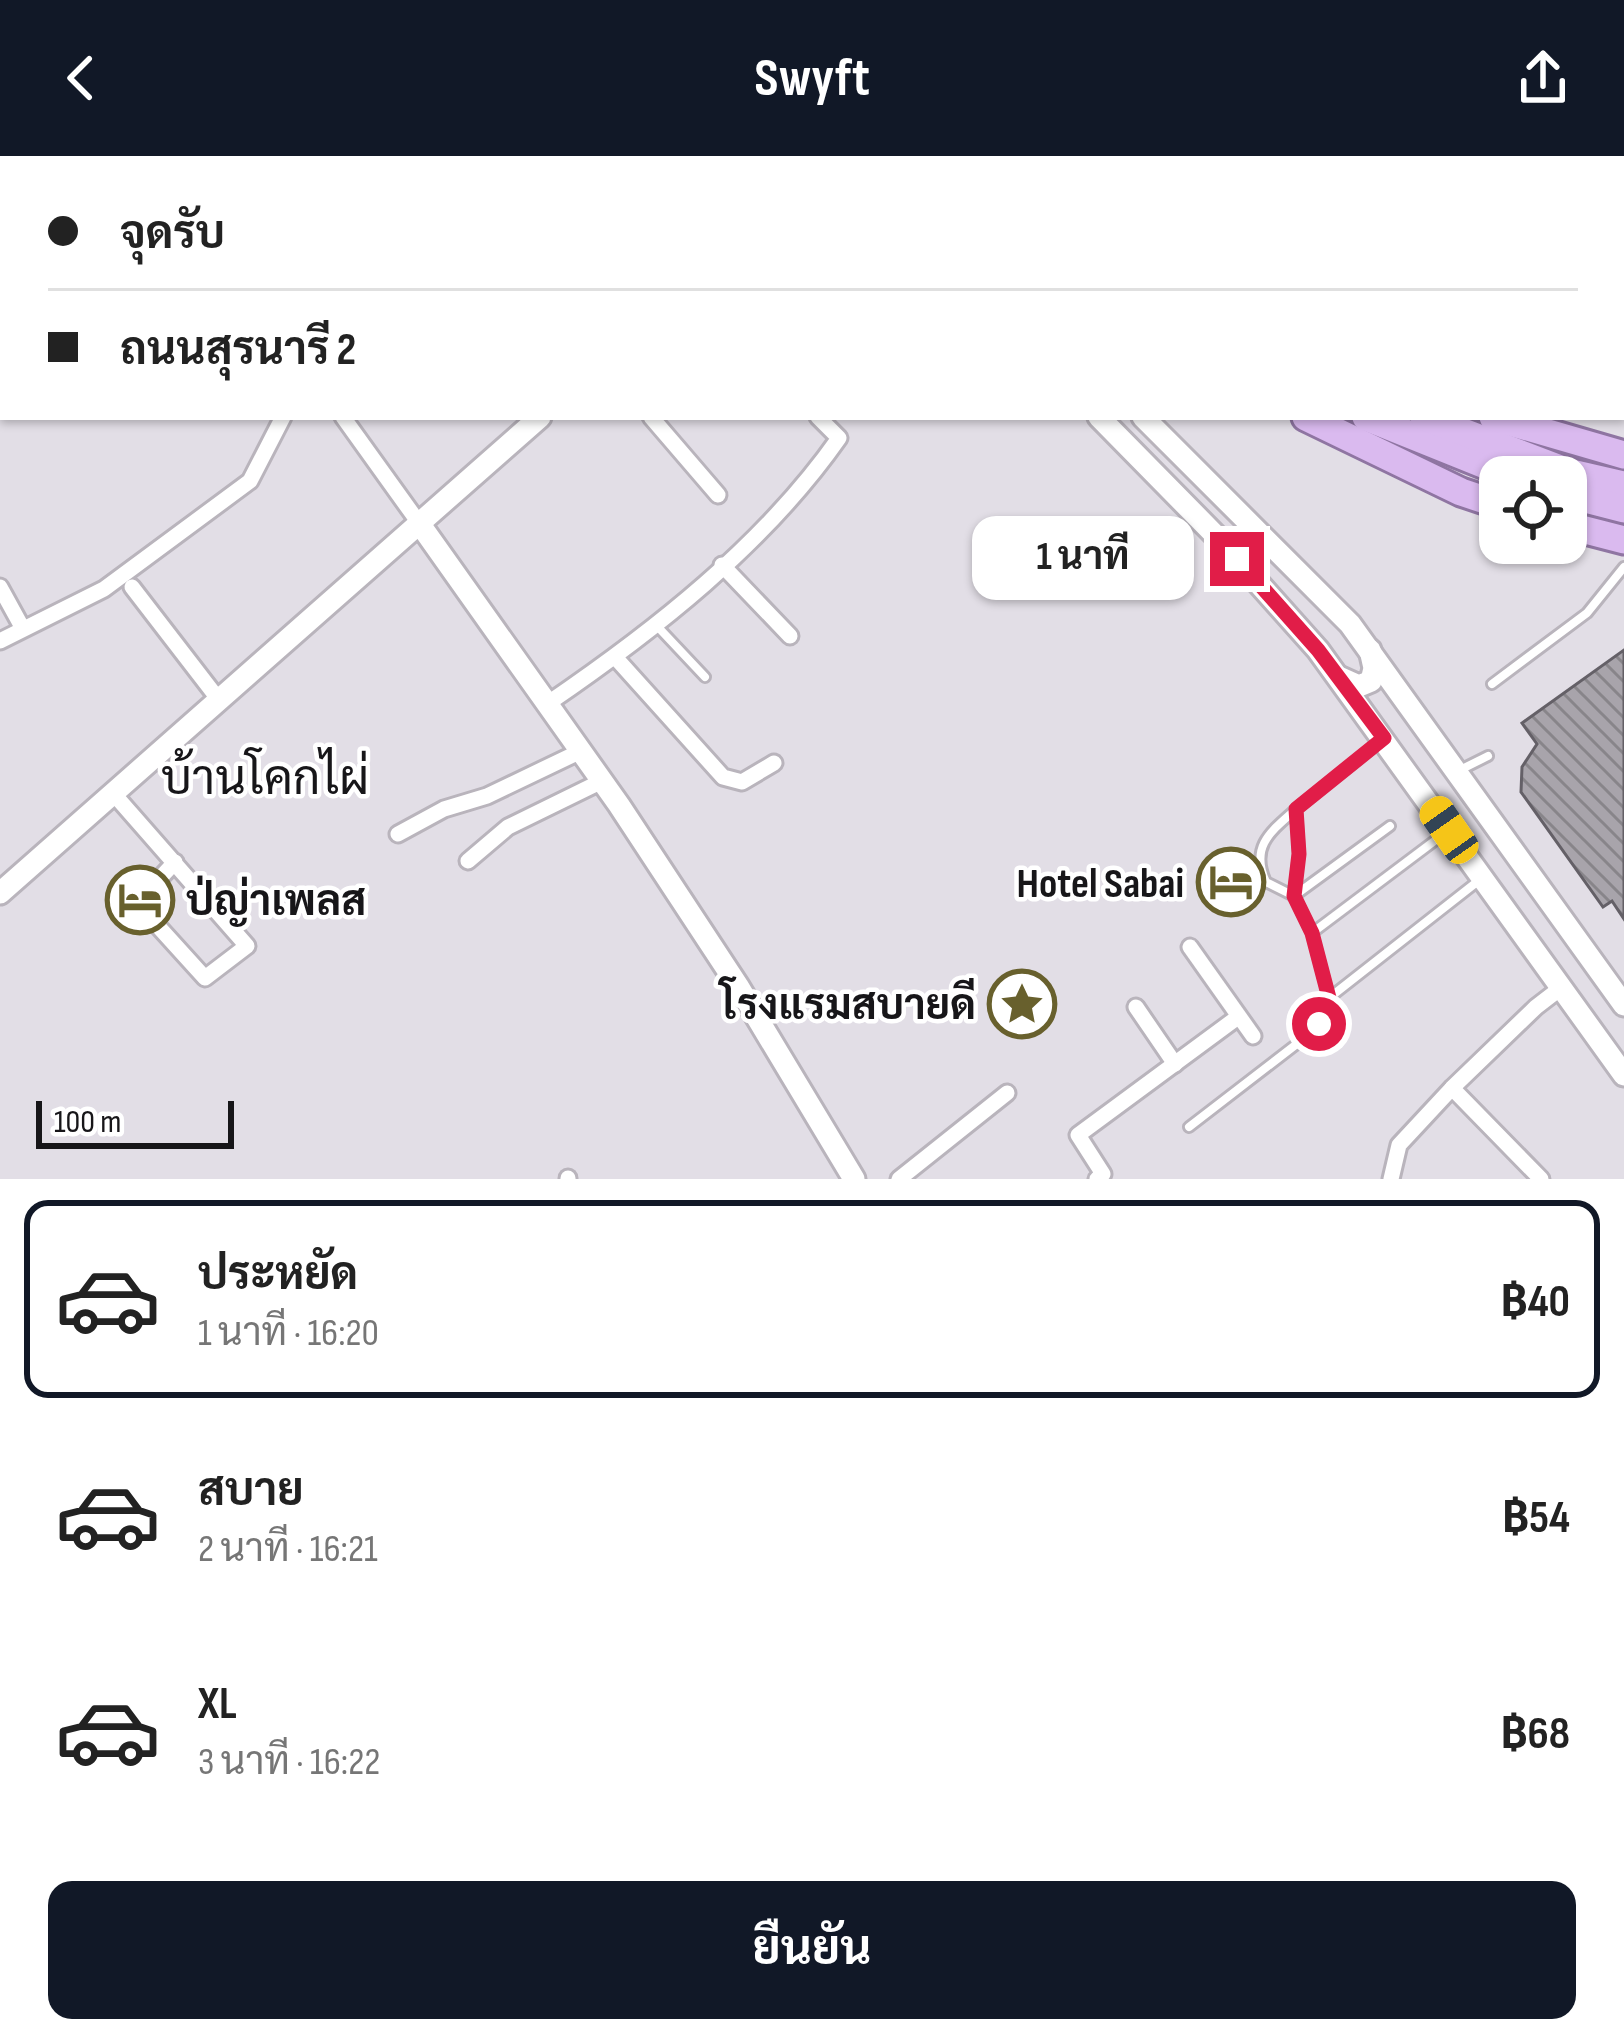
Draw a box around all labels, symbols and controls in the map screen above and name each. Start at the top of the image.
icon: back [48,45,114,111]
icon: share [1510,45,1576,111]
text: Swyft [754,46,870,111]
text: จุดรับ [120,207,225,262]
text: ถนนสุรนารี 2 [120,323,356,378]
map controls [1479,456,1587,564]
button: locate [1479,456,1587,564]
callout: 1 นาที [973,517,1195,601]
route end [1210,532,1264,586]
text: 1 นาที [1036,534,1130,581]
district label: บ้านโคกไผ่ [161,747,369,808]
car [1414,790,1484,870]
hotel icon: Hotel Sabai [1196,847,1266,917]
place label: Hotel Sabai [1017,859,1184,910]
hotel icon: ป่ญ่าเพลส [105,865,175,935]
place label: ป่ญ่าเพลส [186,875,366,928]
place icon: โรงแรมสบายดี [987,969,1057,1039]
place label: โรงแรมสบายดี [717,976,976,1032]
route start [1292,997,1346,1051]
scale bar [36,1095,234,1148]
text: 100 m [54,1102,121,1142]
icon: car [54,1245,162,1353]
text: ประหยัด [198,1248,358,1303]
text: ฿40 [1501,1275,1570,1330]
text: 1 นาที · 16:20 [198,1310,379,1357]
icon: car [54,1461,162,1569]
text: สบาย [198,1464,304,1519]
text: ฿54 [1502,1491,1570,1546]
text: 2 นาที · 16:21 [198,1526,378,1573]
icon: car [54,1677,162,1785]
text: XL [198,1677,237,1732]
text: ฿68 [1500,1707,1570,1762]
text: 3 นาที · 16:22 [198,1739,380,1786]
button: ยืนยัน [48,1881,1576,2019]

